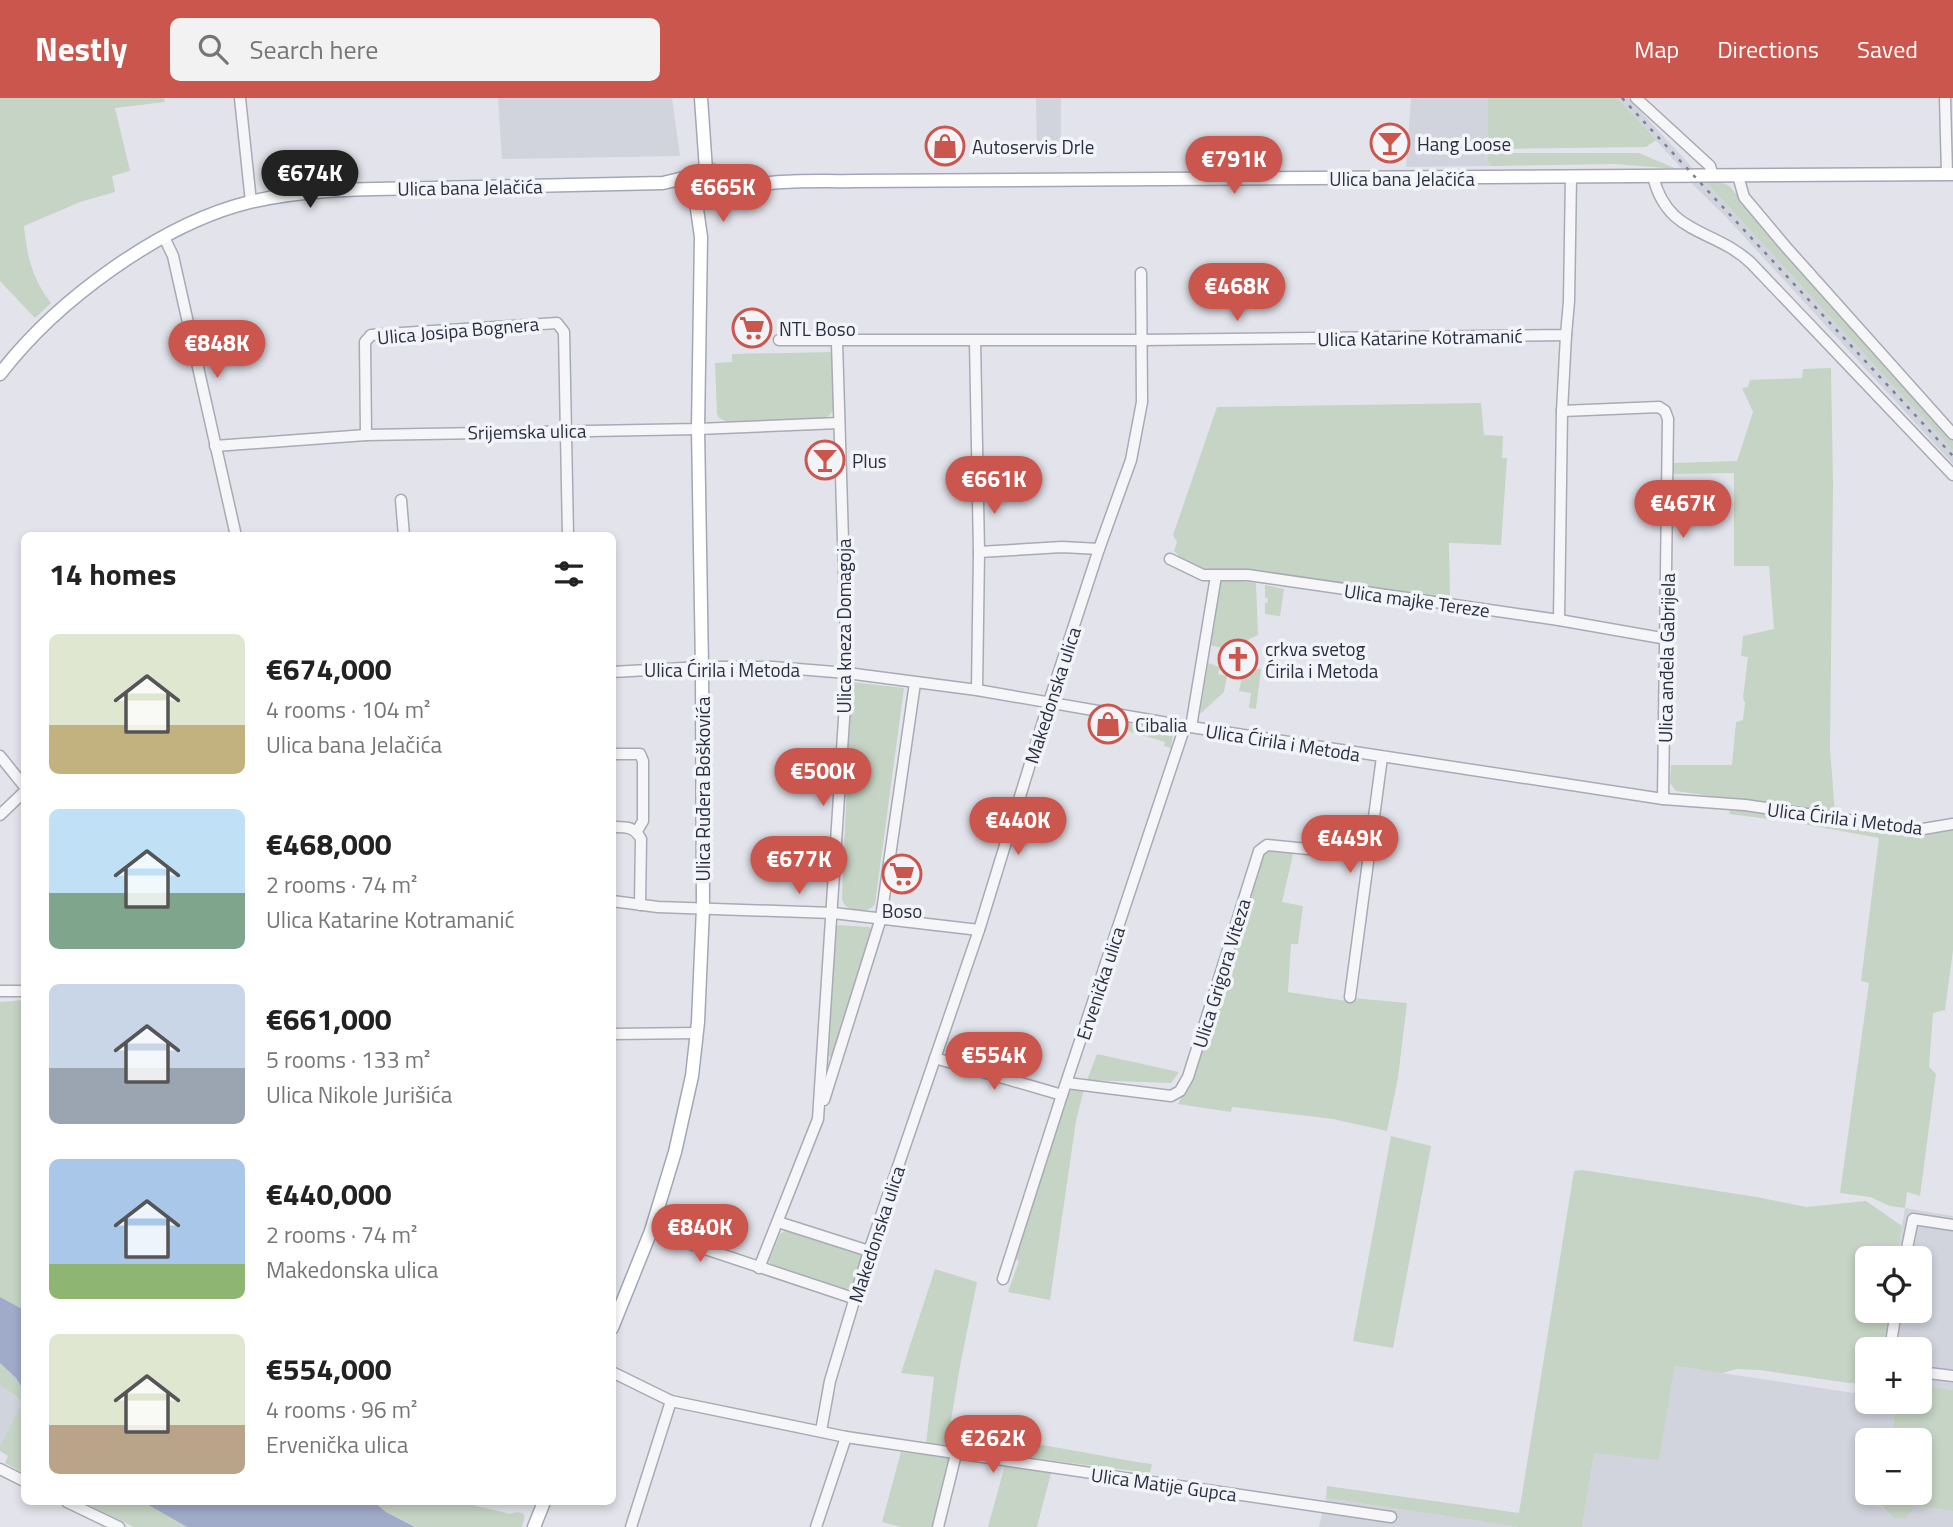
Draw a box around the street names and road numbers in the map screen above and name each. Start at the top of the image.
street label: Ulica bana Jelačića [1329,164,1475,193]
street label: Ulica bana Jelačića [397,171,543,203]
street label: Ulica Josipa Bognera [376,308,541,352]
street label: Ulica Katarine Kotramanić [1317,321,1523,353]
street label: Srijemska ulica [467,415,587,447]
street label: Ulica kneza Domagoja [829,538,858,714]
street label: Ulica anđela Gabrijela [1650,572,1682,743]
street label: Ulica majke Tereze [1342,575,1492,625]
street label: Makedonska ulica [1016,622,1088,767]
street label: Ulica Ćirila i Metoda [644,655,801,684]
street label: Ulica Ruđera Boškovića [688,696,717,881]
street label: Ulica Ćirila i Metoda [1204,715,1363,769]
street label: Ulica Ćirila i Metoda [1766,794,1925,842]
street label: Ulica Grigora Viteza [1184,894,1258,1051]
street label: Ervenička ulica [1068,922,1132,1043]
street label: Makedonska ulica [840,1161,912,1306]
street label: Ulica Matije Gupca [1089,1459,1239,1509]

